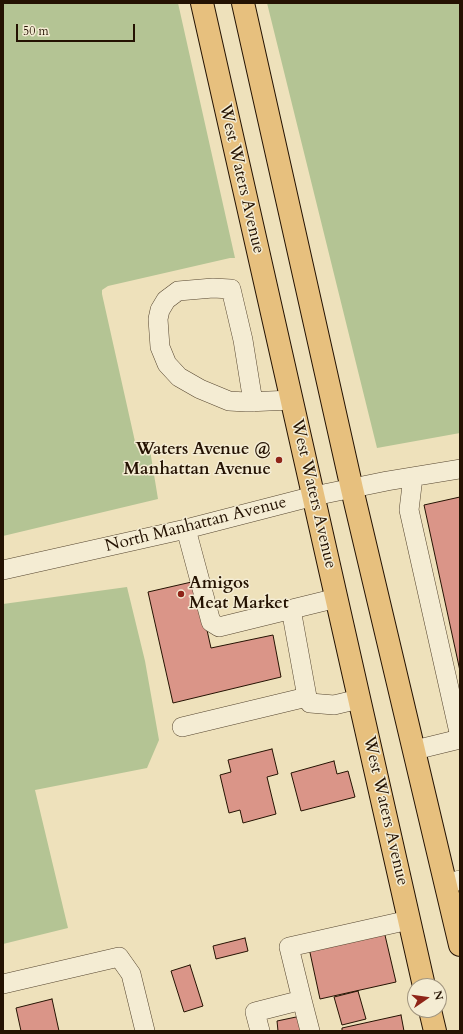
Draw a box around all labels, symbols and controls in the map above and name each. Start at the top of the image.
scale bar [18,16,137,42]
text: 50 m [23,23,49,39]
street label: West Waters Avenue [214,102,268,256]
street label: West Waters Avenue [286,417,340,571]
place label: Waters Avenue @ Manhattan Avenue [124,440,271,480]
marker: Waters Avenue @ Manhattan Avenue [274,455,284,465]
street label: North Manhattan Avenue [103,493,289,557]
place label: Amigos Meat Market [189,574,289,614]
marker: Amigos Meat Market [176,589,186,599]
street label: West Waters Avenue [358,734,412,888]
north arrow [407,978,447,1018]
text: N [430,989,447,1002]

